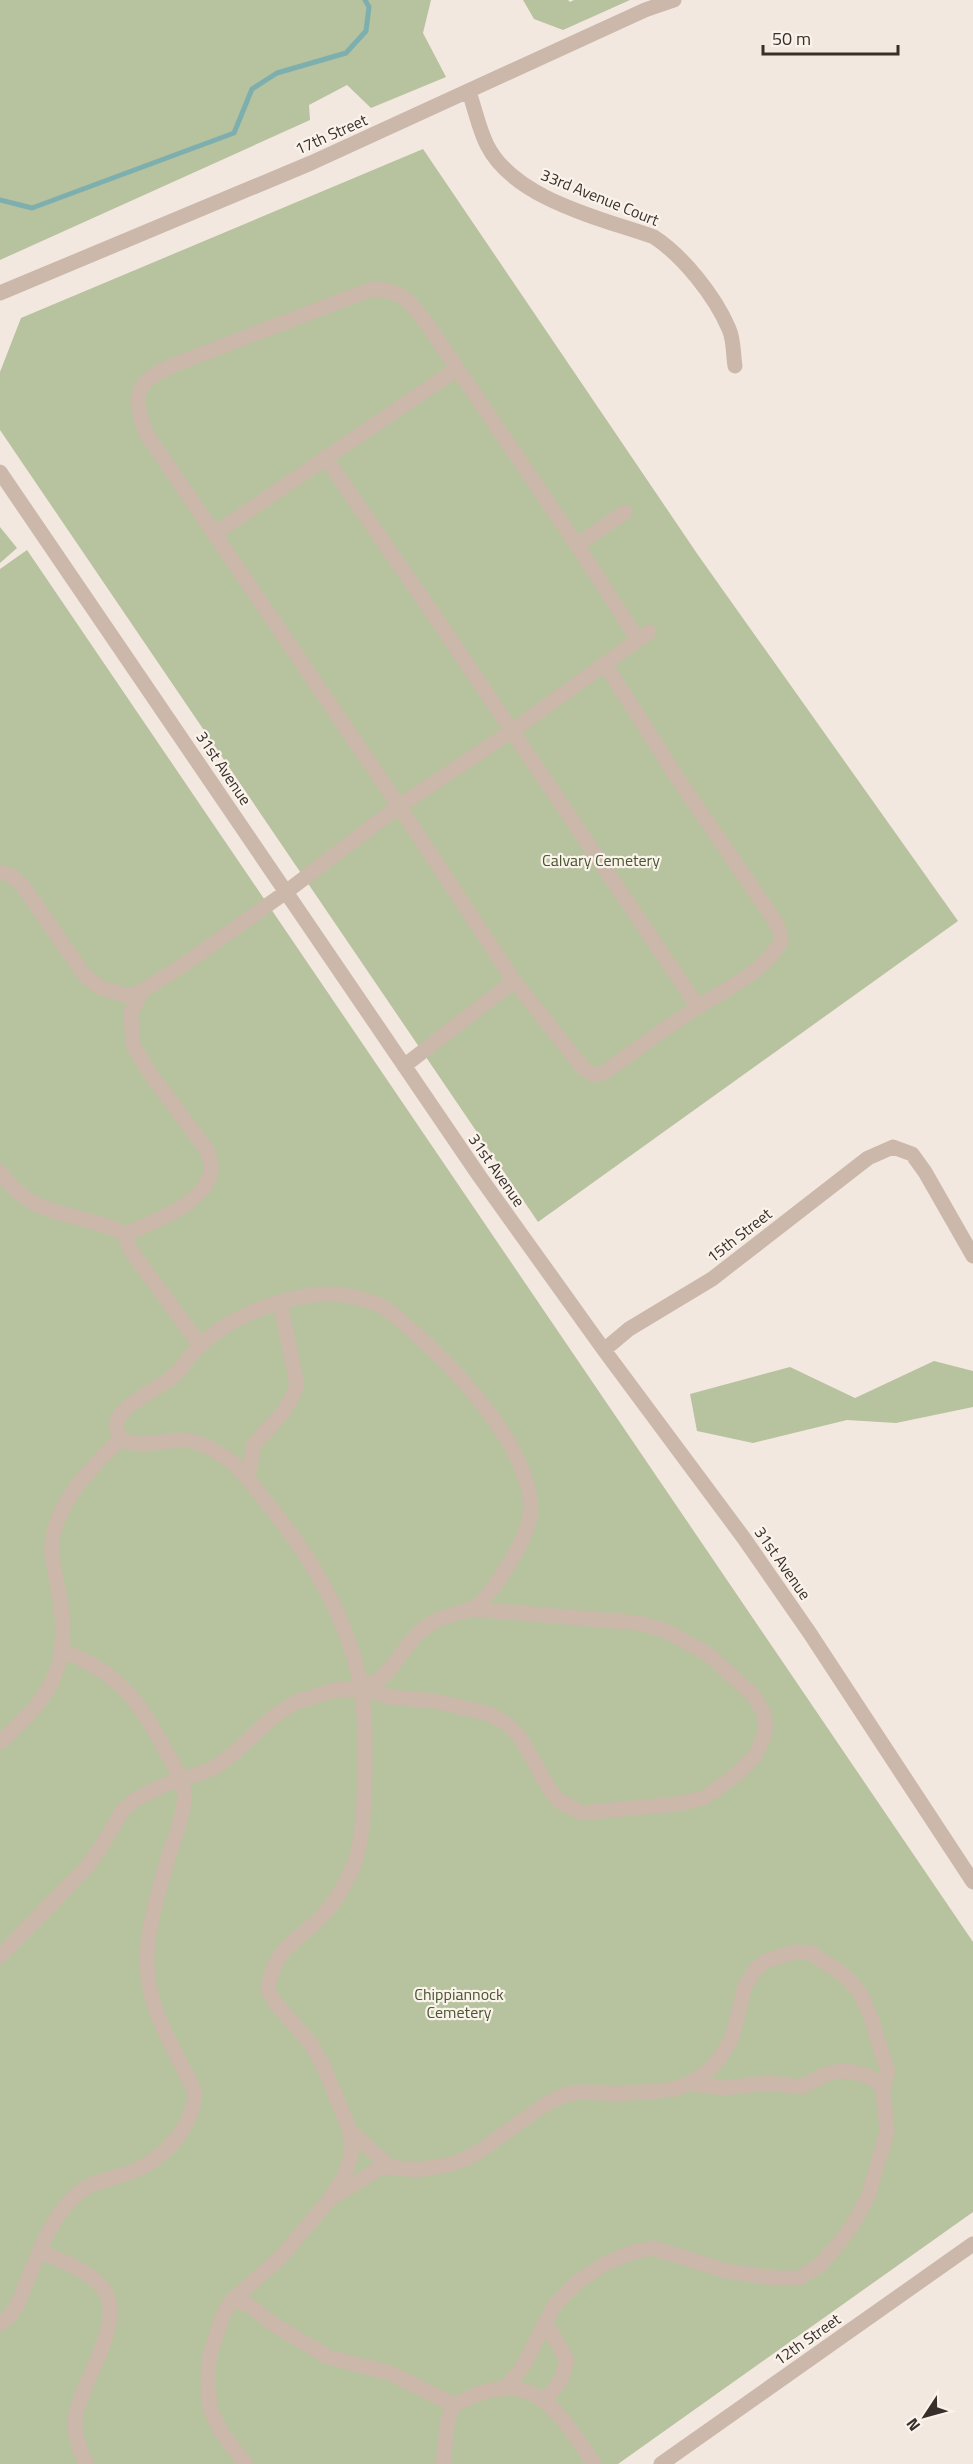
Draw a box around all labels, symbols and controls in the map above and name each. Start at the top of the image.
scale bar [763,18,898,56]
text: 50 m [772,25,811,52]
street label: 17th Street [291,107,371,161]
street label: 33rd Avenue Court [537,162,663,232]
street label: 31st Avenue [190,726,258,810]
park label: Calvary Cemetery [542,848,660,872]
street label: 31st Avenue [463,1128,531,1212]
street label: 15th Street [701,1202,777,1268]
street label: 31st Avenue [749,1521,817,1605]
park label: Chippiannock Cemetery [414,1982,504,2024]
street label: 12th Street [769,2307,846,2371]
north arrow [895,2386,955,2446]
text: N [900,2413,926,2436]

